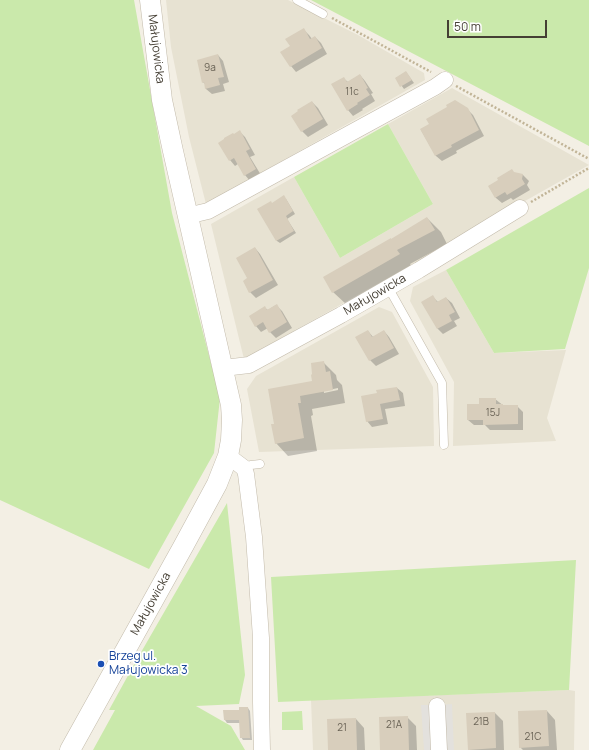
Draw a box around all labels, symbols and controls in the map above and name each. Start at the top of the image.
scale bar [449,12,549,38]
street label: Małujowicka [145,14,167,84]
text: 50 m [454,18,481,35]
house number: 9a [204,62,216,74]
house number: 11c [345,86,359,98]
street label: Małujowicka [341,271,409,319]
house number: 15J [486,407,500,419]
street label: Małujowicka [128,570,174,638]
place label: Brzeg ul. Małujowicka 3 [109,650,188,678]
marker: Brzeg ul. Małujowicka 3 [96,659,106,669]
house number: 21B [473,716,489,728]
house number: 21A [386,719,402,731]
house number: 21 [337,722,347,734]
house number: 21C [525,731,541,743]

